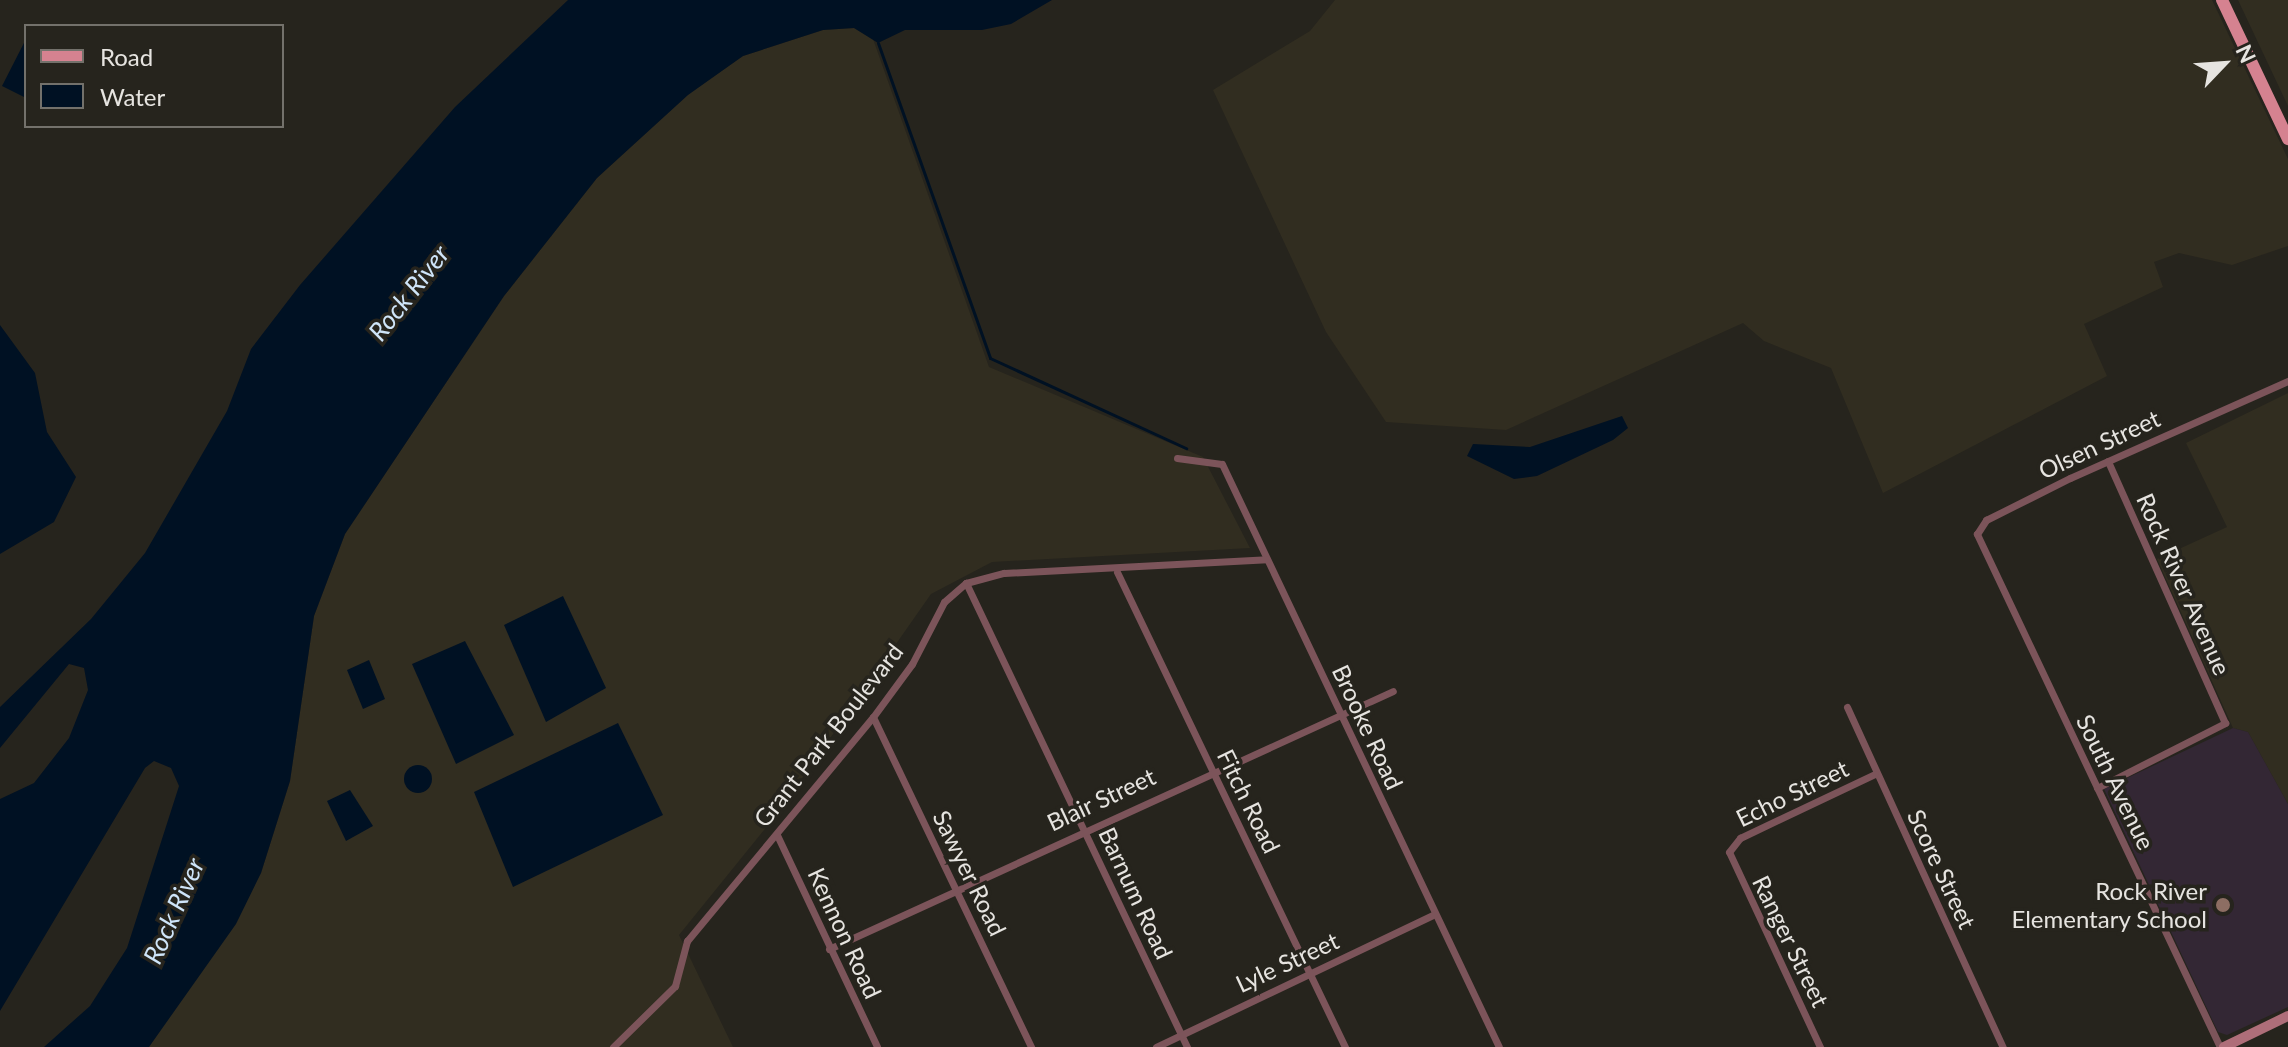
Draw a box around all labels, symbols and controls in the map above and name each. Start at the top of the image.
legend [24,24,284,128]
north arrow [2184,24,2264,104]
text: N [2230,40,2262,67]
text: Road [100,42,153,71]
text: Water [100,82,165,111]
water label: Rock River [362,239,456,347]
street label: Olsen Street [2034,403,2164,485]
street label: Rock River Avenue [2131,488,2237,680]
street label: Grant Park Boulevard [747,637,909,833]
street label: Brooke Road [1327,660,1409,794]
street label: South Avenue [2071,709,2161,855]
street label: Fitch Road [1211,744,1287,858]
street label: Echo Street [1731,754,1853,832]
street label: Blair Street [1042,761,1160,837]
street label: Sawyer Road [927,805,1013,941]
street label: Score Street [1902,805,1982,933]
street label: Barnum Road [1093,823,1179,963]
water label: Rock River [137,853,211,969]
street label: Kennon Road [802,863,888,1003]
street label: Ranger Street [1747,870,1835,1012]
place label: Rock River Elementary School [2011,877,2207,933]
marker: Rock River Elementary School [2214,896,2232,914]
street label: Lyle Street [1231,926,1343,998]

